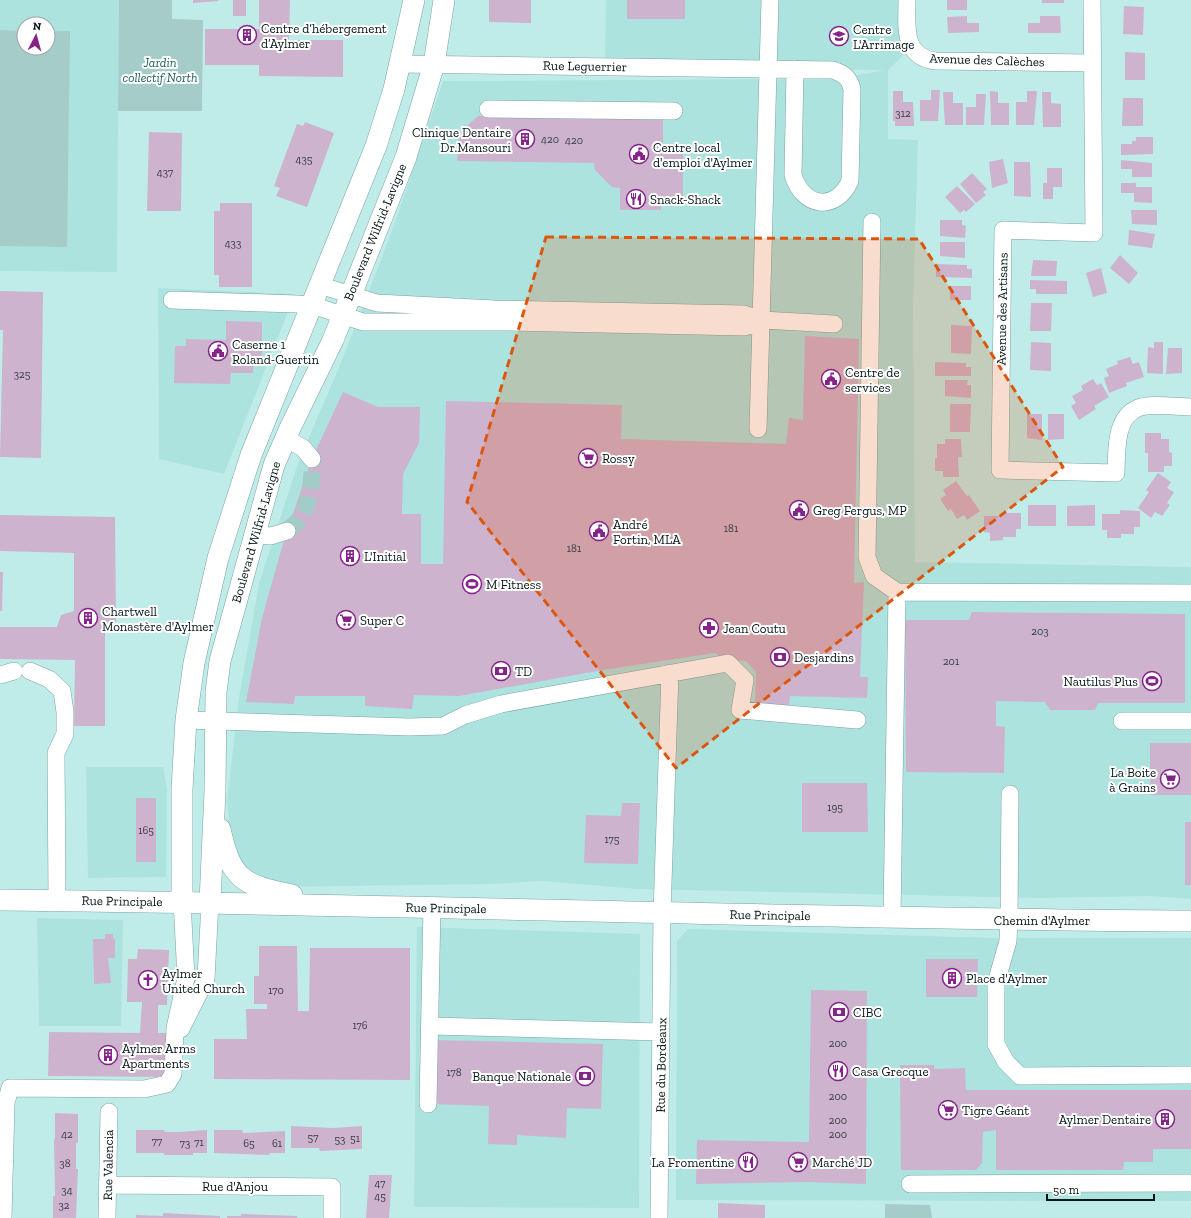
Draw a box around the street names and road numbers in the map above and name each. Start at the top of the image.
street label: Avenue des Calèches [929,50,1045,70]
street label: Rue Leguerrier [543,58,627,74]
street label: Boulevard Wilfrid-Lavigne [341,161,409,303]
street label: Avenue des Artisans [994,252,1010,366]
street label: Boulevard Wilfrid-Lavigne [229,459,283,605]
street label: Rue Principale [81,893,163,909]
street label: Rue Principale [405,900,487,916]
street label: Rue Principale [729,907,811,923]
street label: Chemin d'Aylmer [994,913,1090,928]
street label: Rue du Bordeaux [653,1017,669,1113]
street label: Rue Valencia [100,1129,116,1201]
street label: Rue d'Anjou [202,1179,269,1195]

